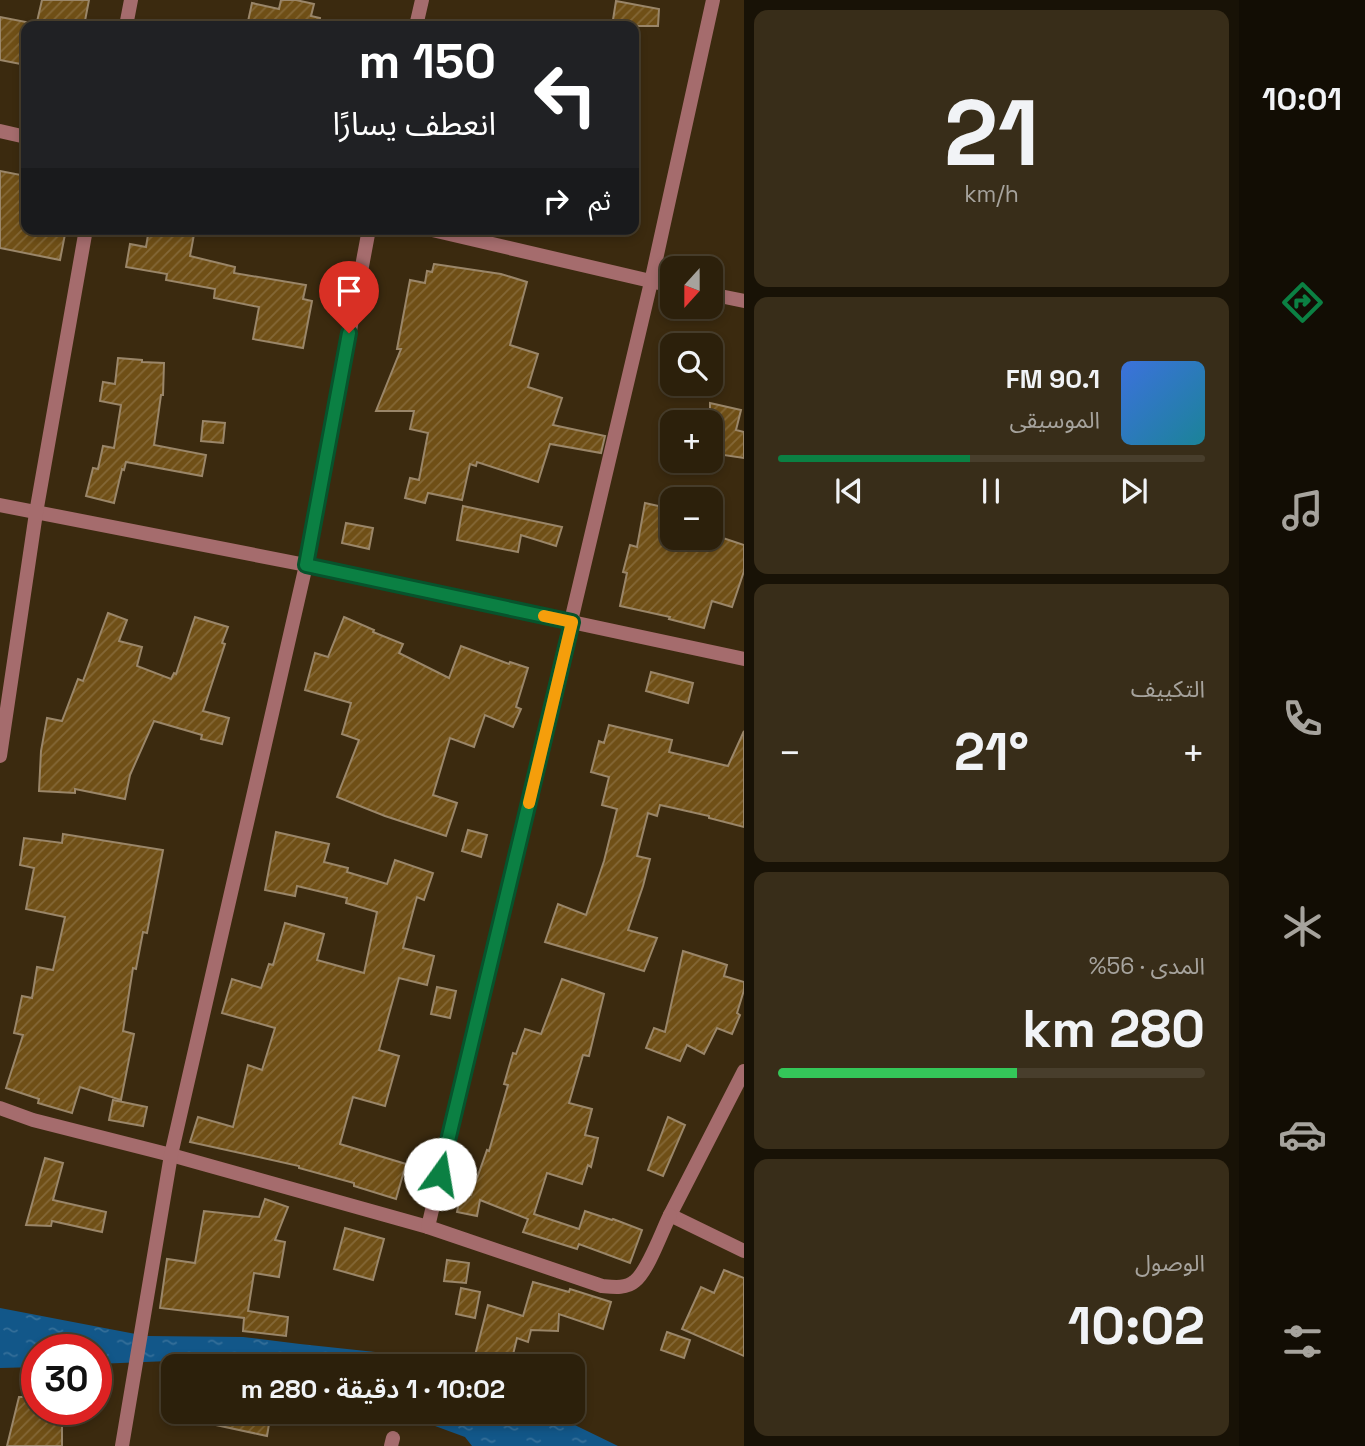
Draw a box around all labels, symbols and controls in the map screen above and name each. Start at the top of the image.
text: 150 m [358,30,496,92]
icon: left [520,49,611,140]
text: 21 [944,75,1039,192]
text: 10:01 [1262,79,1342,119]
text: انعطف يسارًا [332,104,496,144]
text: km/h [964,179,1019,209]
icon: right [537,182,575,220]
text: ثم [589,184,611,218]
north arrow [660,256,723,318]
map controls [660,256,723,550]
pin [319,261,379,333]
icon: arrive [330,272,368,310]
icon: directions [1278,278,1327,327]
button: search [660,333,723,396]
text: 90.1 FM [1006,362,1100,396]
text: الموسيقى [1009,405,1100,435]
button: + [660,410,723,473]
icon: previous [830,472,868,510]
icon: pause [972,472,1010,510]
icon: next [1115,472,1153,510]
icon: music [1278,486,1327,535]
button: − [660,487,723,550]
text: التكييف [1131,674,1205,704]
icon: phone [1278,694,1327,743]
text: 21° [954,719,1029,785]
text: − [778,729,802,777]
text: + [1181,729,1205,777]
icon: climate [1278,902,1327,951]
text: المدى · 56% [1089,951,1205,981]
text: 280 km [1022,996,1205,1062]
icon: car [1278,1110,1327,1159]
position arrow [403,1137,477,1211]
text: الوصول [1135,1248,1205,1278]
text: 10:02 [1068,1293,1205,1359]
icon: filters [1278,1317,1327,1366]
speed limit sign: 30 [21,1334,112,1425]
text: 10:02 · 1 دقيقة · 280 m [241,1372,505,1406]

